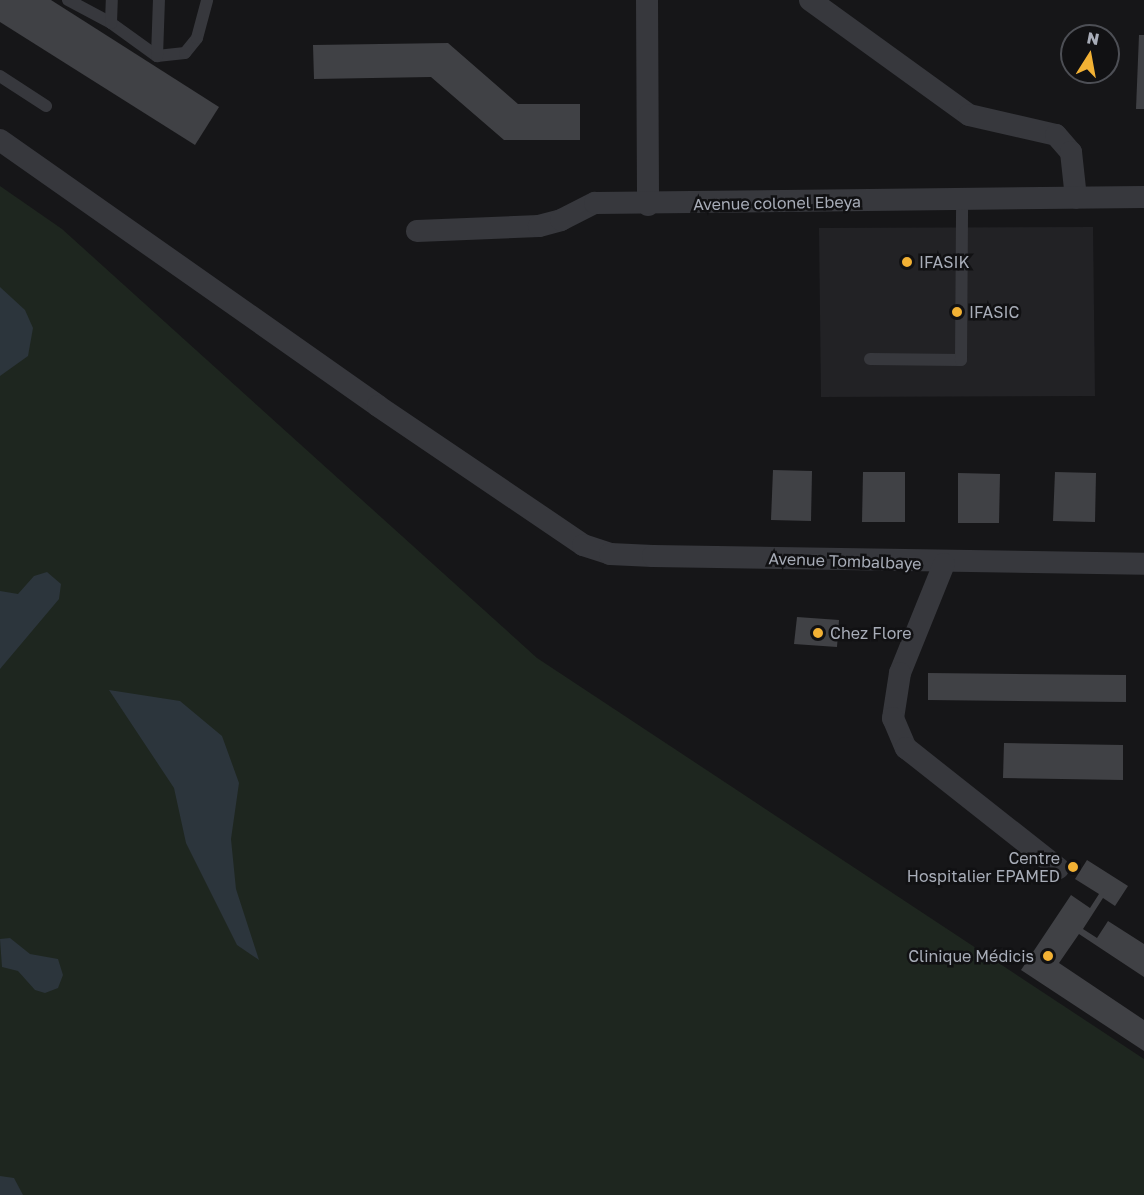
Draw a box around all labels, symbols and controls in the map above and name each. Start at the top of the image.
north arrow [1060,24,1120,84]
text: N [1085,27,1101,49]
street label: Avenue colonel Ebeya [693,192,861,214]
place label: IFASIK [919,252,969,272]
marker: IFASIK [900,255,914,269]
place label: IFASIC [969,302,1019,322]
marker: IFASIC [950,305,964,319]
street label: Avenue Tombalbaye [768,549,922,573]
place label: Chez Flore [830,623,912,643]
marker: Chez Flore [811,626,825,640]
place label: Centre Hospitalier EPAMED [907,848,1060,886]
marker: Centre Hospitalier EPAMED [1064,858,1082,876]
place label: Clinique Médicis [908,946,1034,966]
marker: Clinique Médicis [1039,947,1057,965]

